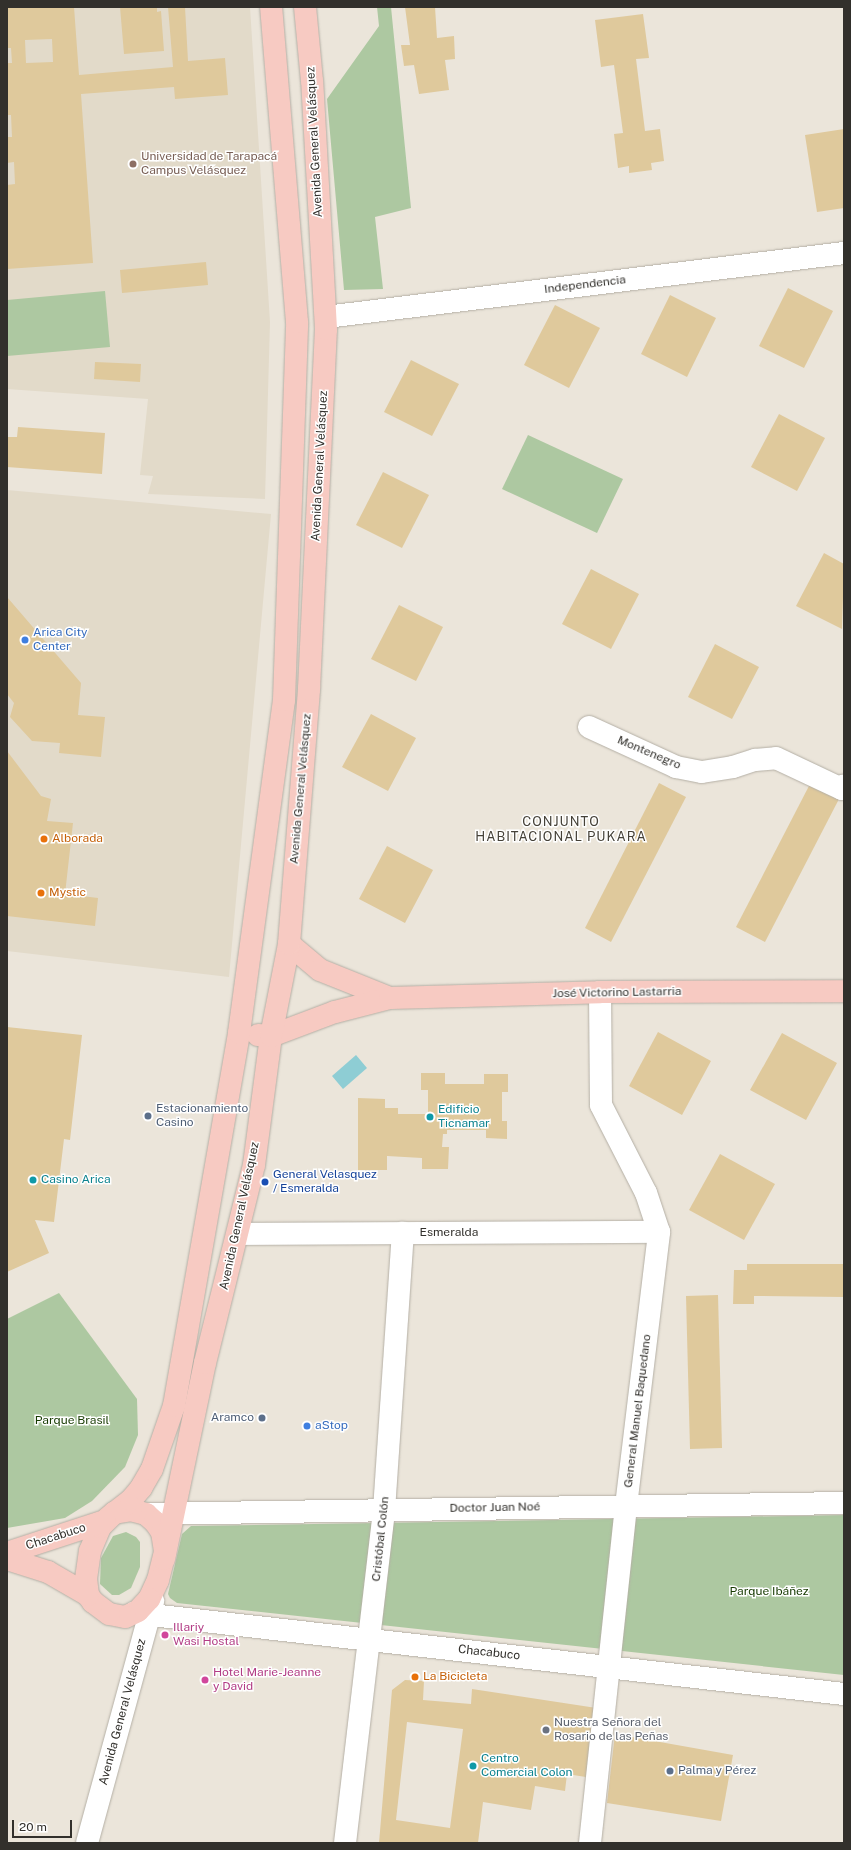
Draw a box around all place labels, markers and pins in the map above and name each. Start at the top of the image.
place label: Universidad de Tarapacá Campus Velásquez [141,150,277,178]
marker: Universidad de Tarapacá Campus Velásquez [128,159,138,169]
place label: Arica City Center [33,626,87,654]
marker: Arica City Center [20,635,30,645]
place label: Alborada [52,832,103,846]
marker: Alborada [39,834,49,844]
place label: Mystic [49,886,86,900]
marker: Mystic [36,888,46,898]
place label: Estacionamiento Casino [156,1102,248,1130]
place label: Edificio Ticnamar [438,1103,490,1131]
marker: Estacionamiento Casino [143,1111,153,1121]
marker: Edificio Ticnamar [425,1112,435,1122]
place label: General Velasquez / Esmeralda [273,1168,377,1196]
place label: Casino Arica [41,1173,111,1187]
marker: Casino Arica [28,1175,38,1185]
marker: General Velasquez / Esmeralda [260,1177,270,1187]
place label: Aramco [211,1411,254,1425]
marker: Aramco [257,1413,267,1423]
place label: aStop [315,1419,348,1433]
marker: aStop [302,1421,312,1431]
place label: Illariy Wasi Hostal [173,1621,239,1649]
marker: Illariy Wasi Hostal [160,1630,170,1640]
place label: Hotel Marie-Jeanne y David [213,1666,321,1694]
place label: La Bicicleta [423,1670,487,1684]
marker: La Bicicleta [410,1672,420,1682]
marker: Hotel Marie-Jeanne y David [200,1675,210,1685]
place label: Nuestra Señora del Rosario de las Peñas [554,1716,669,1744]
marker: Nuestra Señora del Rosario de las Peñas [541,1725,551,1735]
place label: Centro Comercial Colon [481,1752,572,1780]
marker: Centro Comercial Colon [468,1761,478,1771]
place label: Palma y Pérez [678,1764,756,1778]
marker: Palma y Pérez [665,1766,675,1776]

